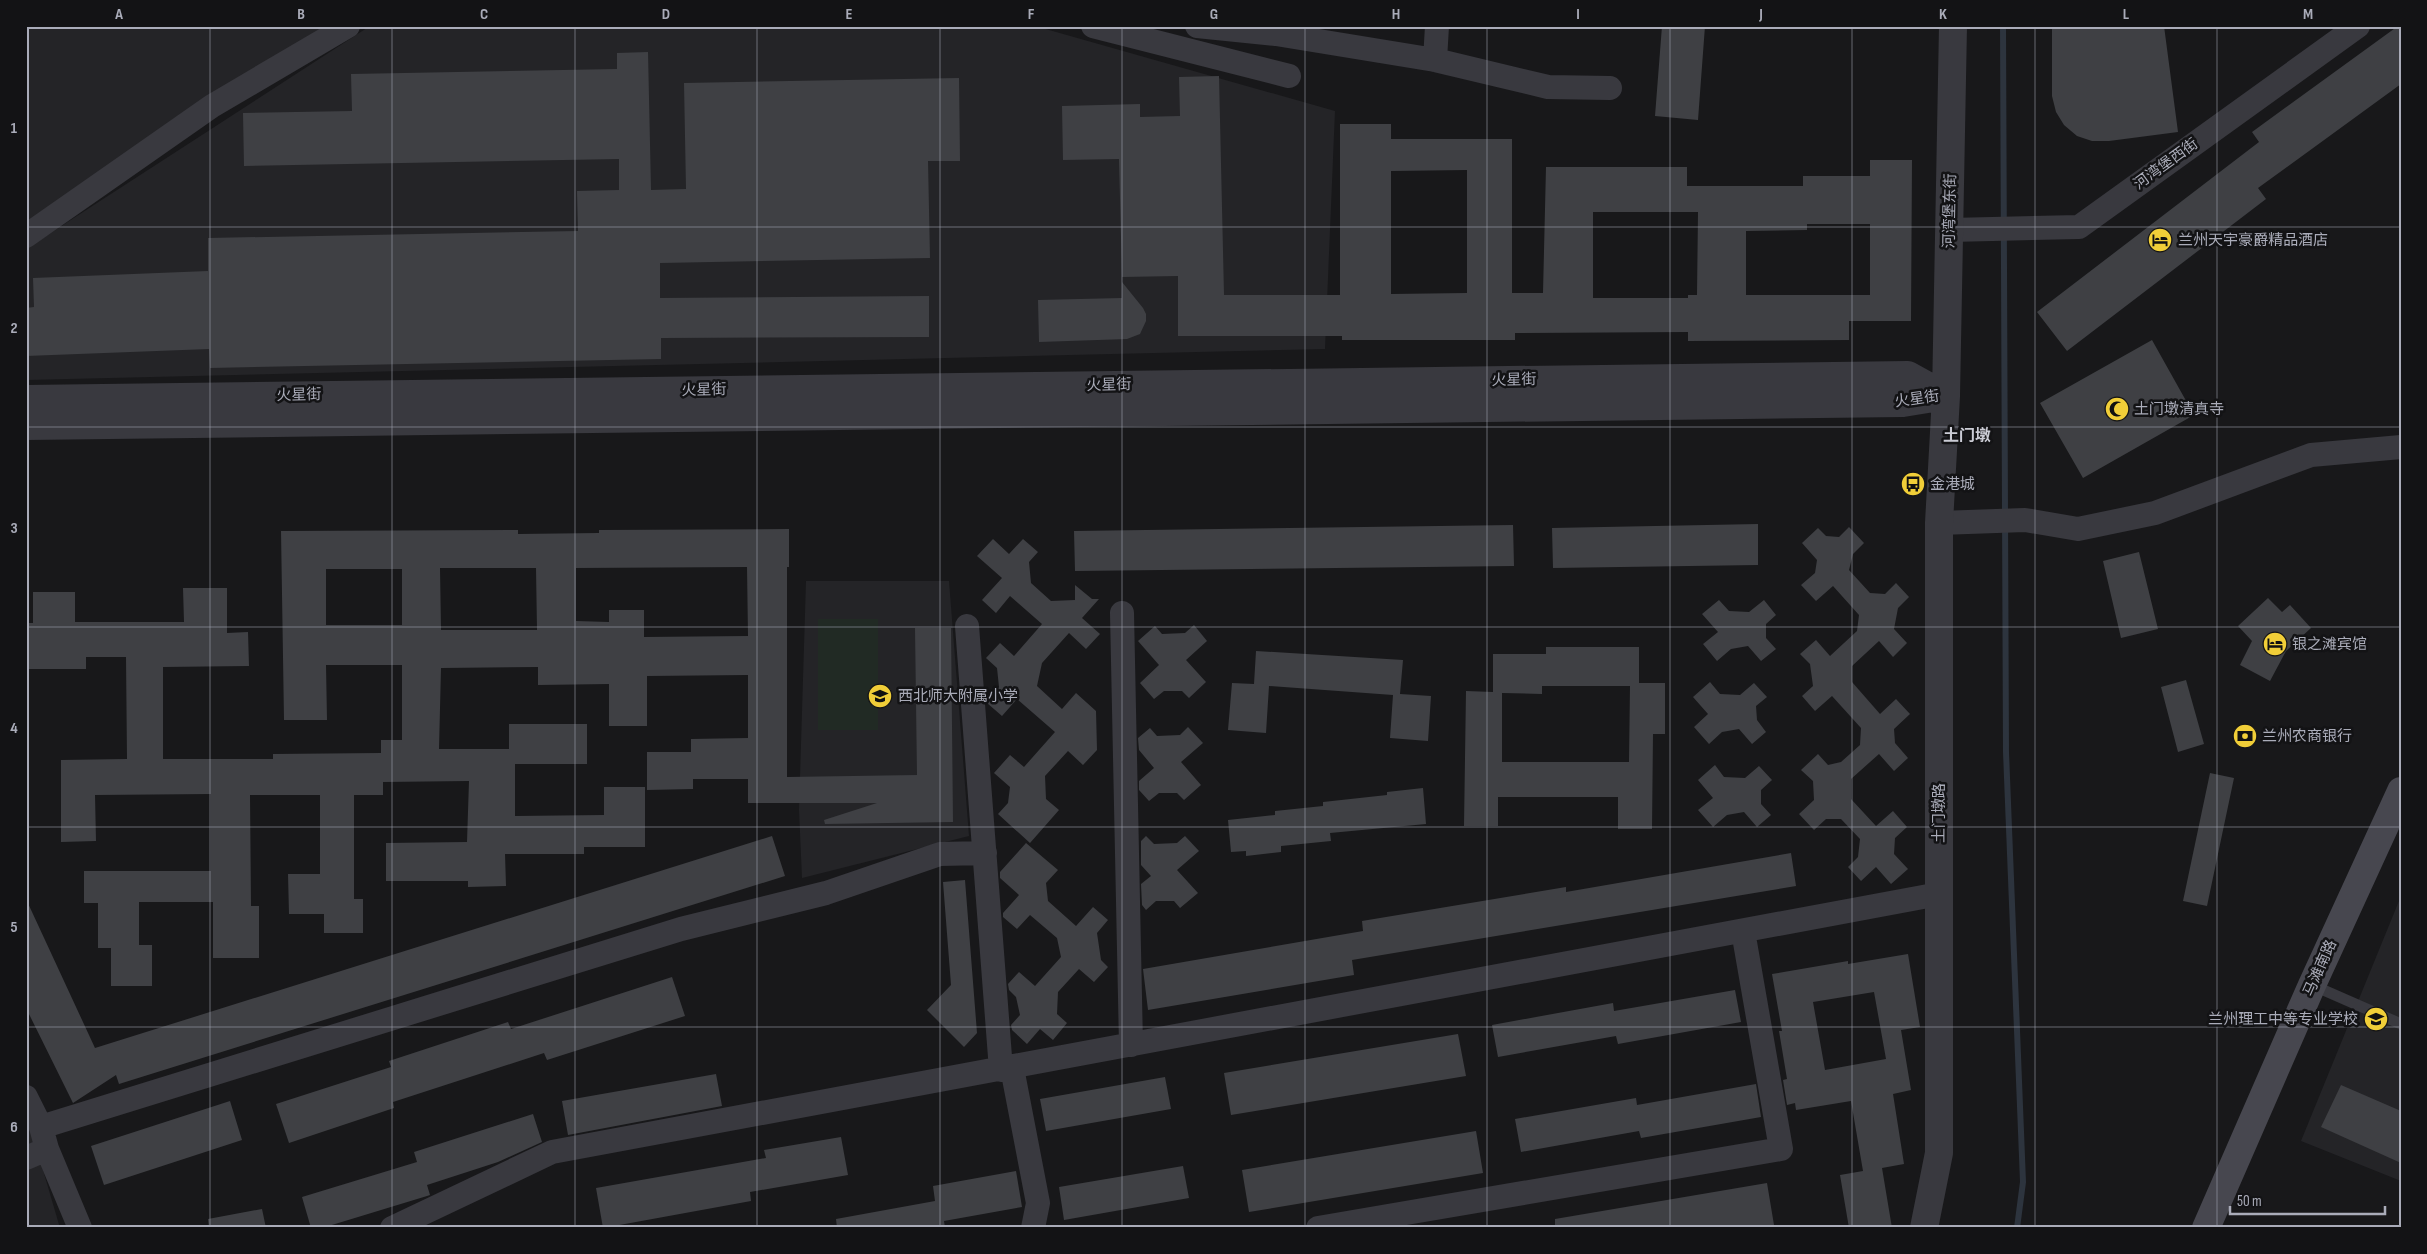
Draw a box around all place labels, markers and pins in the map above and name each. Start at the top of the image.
hotel icon: 兰州天宇豪爵精品酒店 [2147,227,2173,253]
place label: 兰州天宇豪爵精品酒店 [2178,231,2328,250]
mosque icon: 土门墩清真寺 [2104,396,2130,422]
place label: 土门墩清真寺 [2134,400,2224,419]
bus stop icon: 金港城 [1900,471,1926,497]
place label: 金港城 [1930,475,1975,494]
hotel icon: 银之滩宾馆 [2262,631,2288,657]
place label: 银之滩宾馆 [2292,635,2367,654]
school or university icon: 西北师大附属小学 [867,683,893,709]
place label: 西北师大附属小学 [898,687,1018,706]
bank icon: 兰州农商银行 [2232,723,2258,749]
place label: 兰州农商银行 [2262,727,2352,746]
school or university icon: 兰州理工中等专业学校 [2363,1006,2389,1032]
place label: 兰州理工中等专业学校 [2208,1010,2358,1029]

